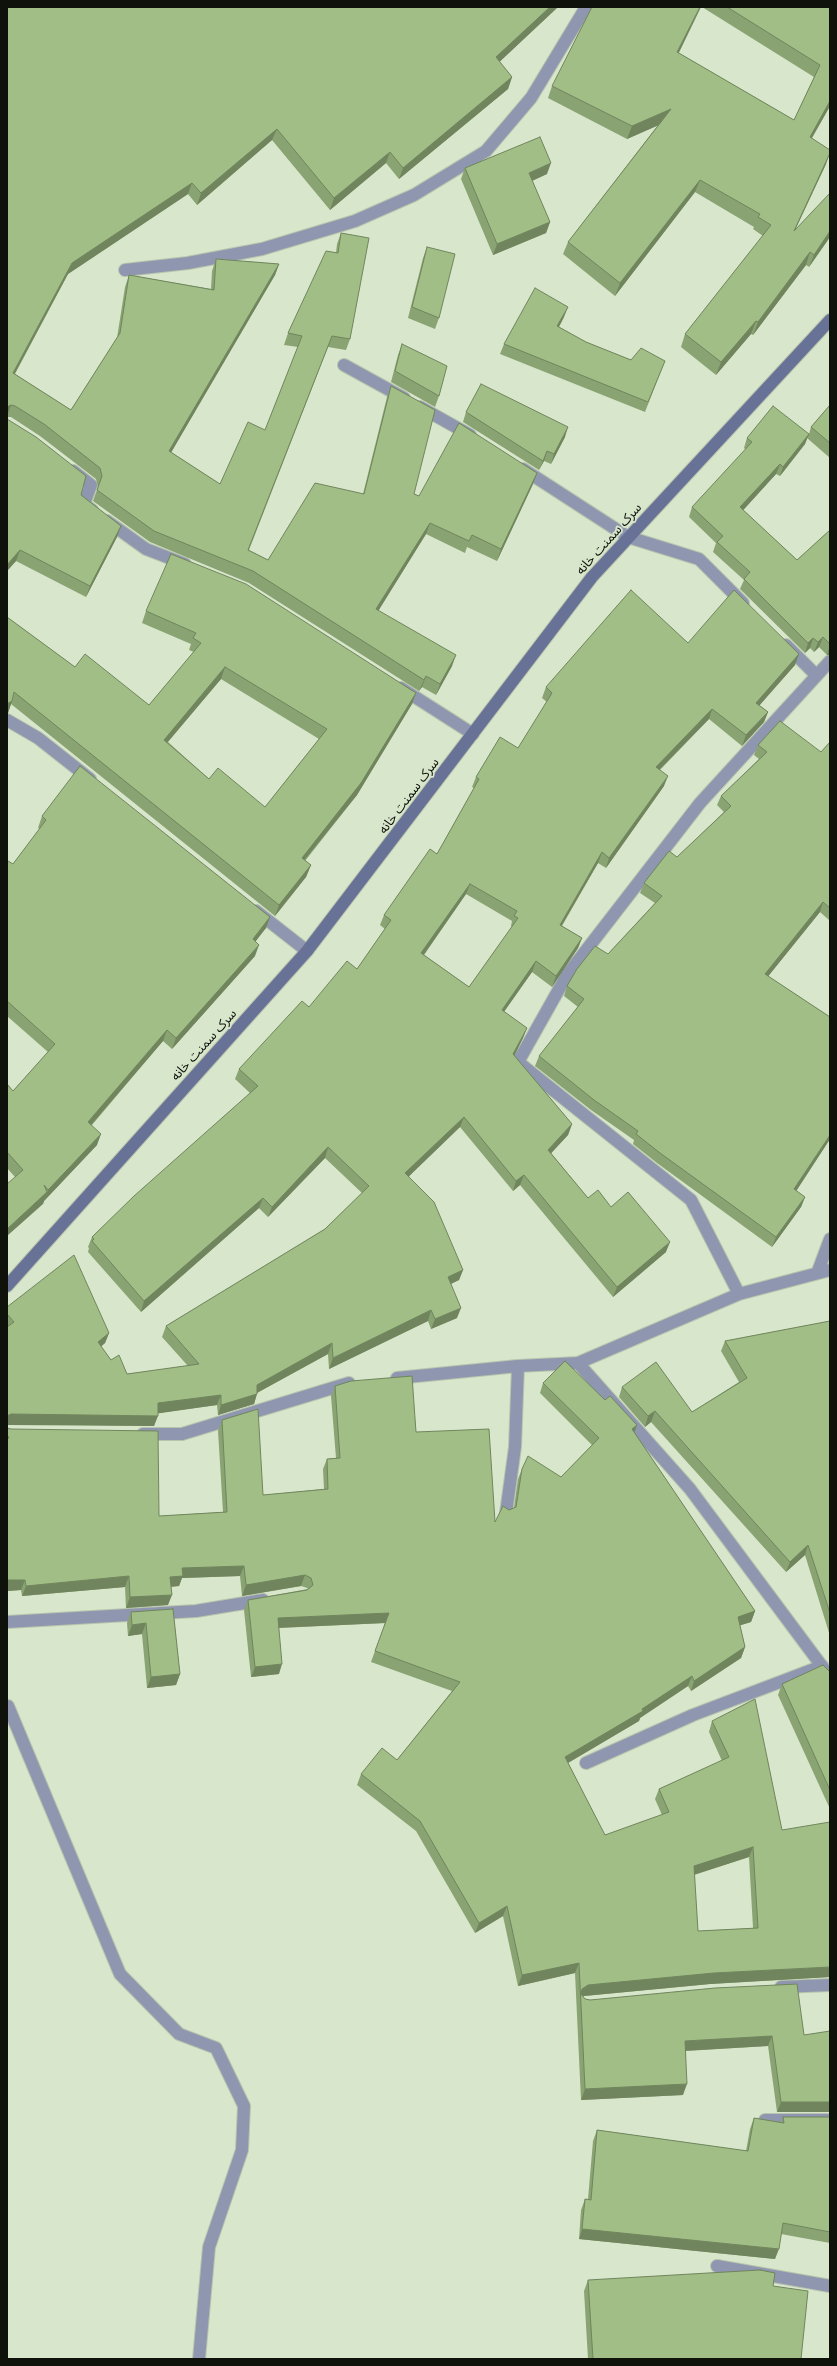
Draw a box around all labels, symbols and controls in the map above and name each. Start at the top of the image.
street label: سرک سمنت خانه [573,500,645,578]
street label: سرک سمنت خانه [375,755,443,837]
street label: سرک سمنت خانه [168,1006,240,1084]

